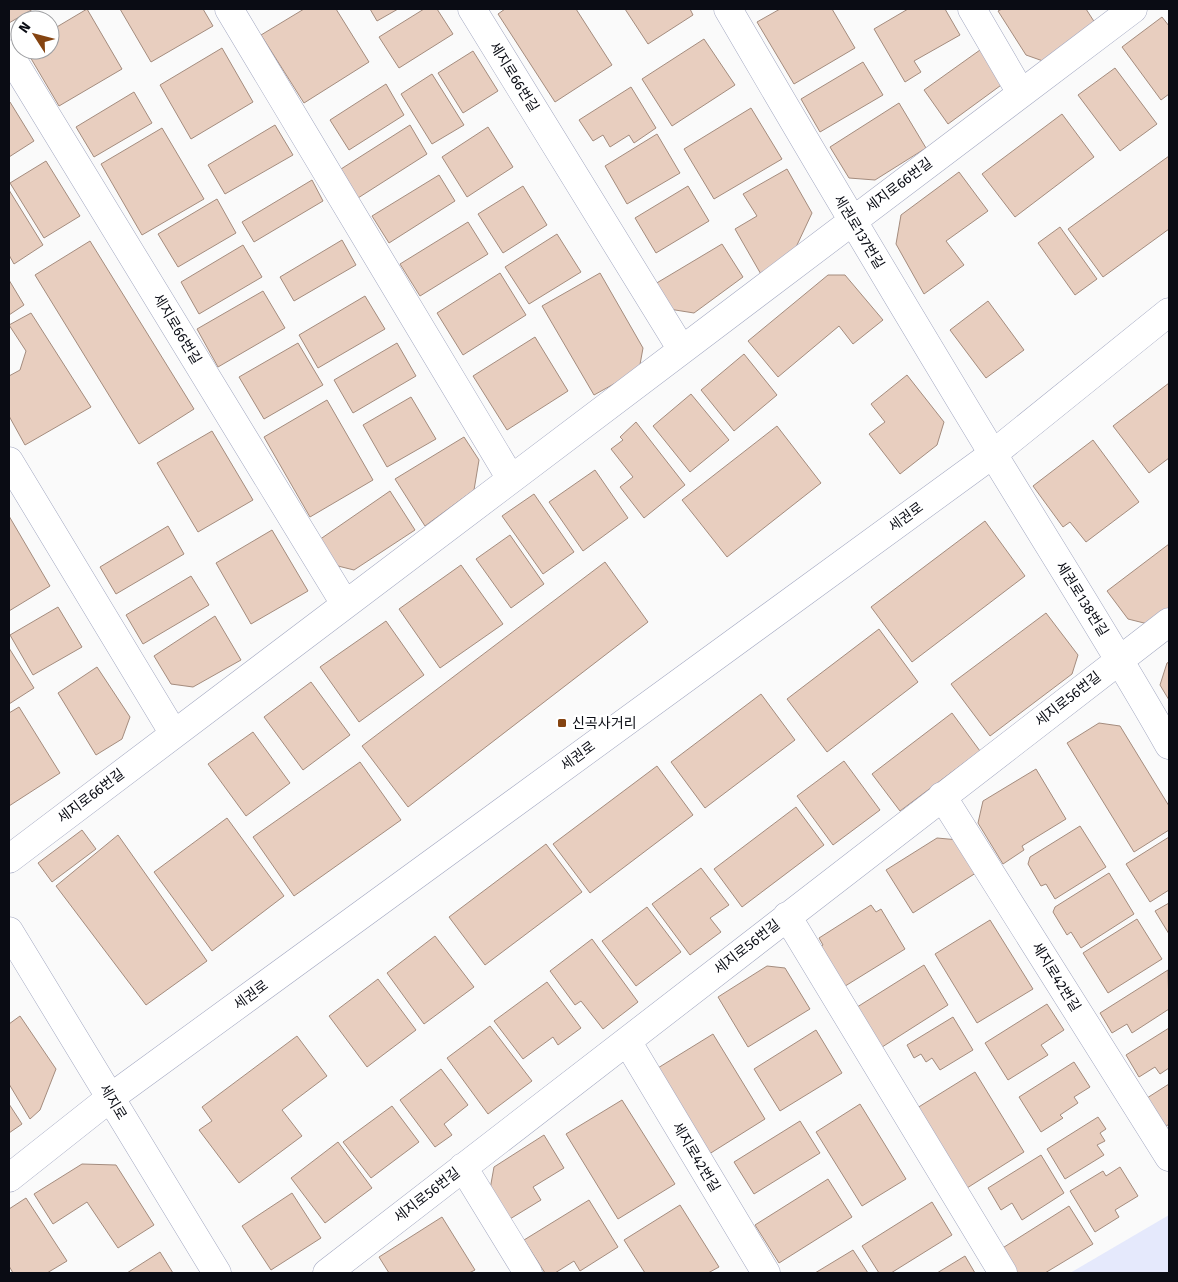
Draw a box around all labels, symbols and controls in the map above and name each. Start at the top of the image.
north arrow [10,10,60,60]
text: N [15,19,34,36]
street label: 세지로66번길 [486,39,542,115]
street label: 세지로66번길 [862,154,936,216]
street label: 세권로137번길 [830,192,888,272]
street label: 세지로66번길 [149,291,205,367]
street label: 세권로 [885,499,927,535]
street label: 세권로138번길 [1052,558,1112,640]
street label: 세지로56번길 [1032,668,1104,730]
place label: 신곡사거리 [572,715,636,732]
marker: 신곡사거리 [556,717,568,729]
street label: 세권로 [557,738,599,774]
street label: 세지로66번길 [54,765,128,827]
street label: 세지로56번길 [711,916,783,978]
street label: 세지로42번길 [1028,939,1084,1015]
street label: 세권로 [230,977,272,1013]
street label: 세지로 [96,1081,130,1123]
street label: 세지로42번길 [668,1119,724,1195]
street label: 세지로56번길 [391,1164,463,1226]

